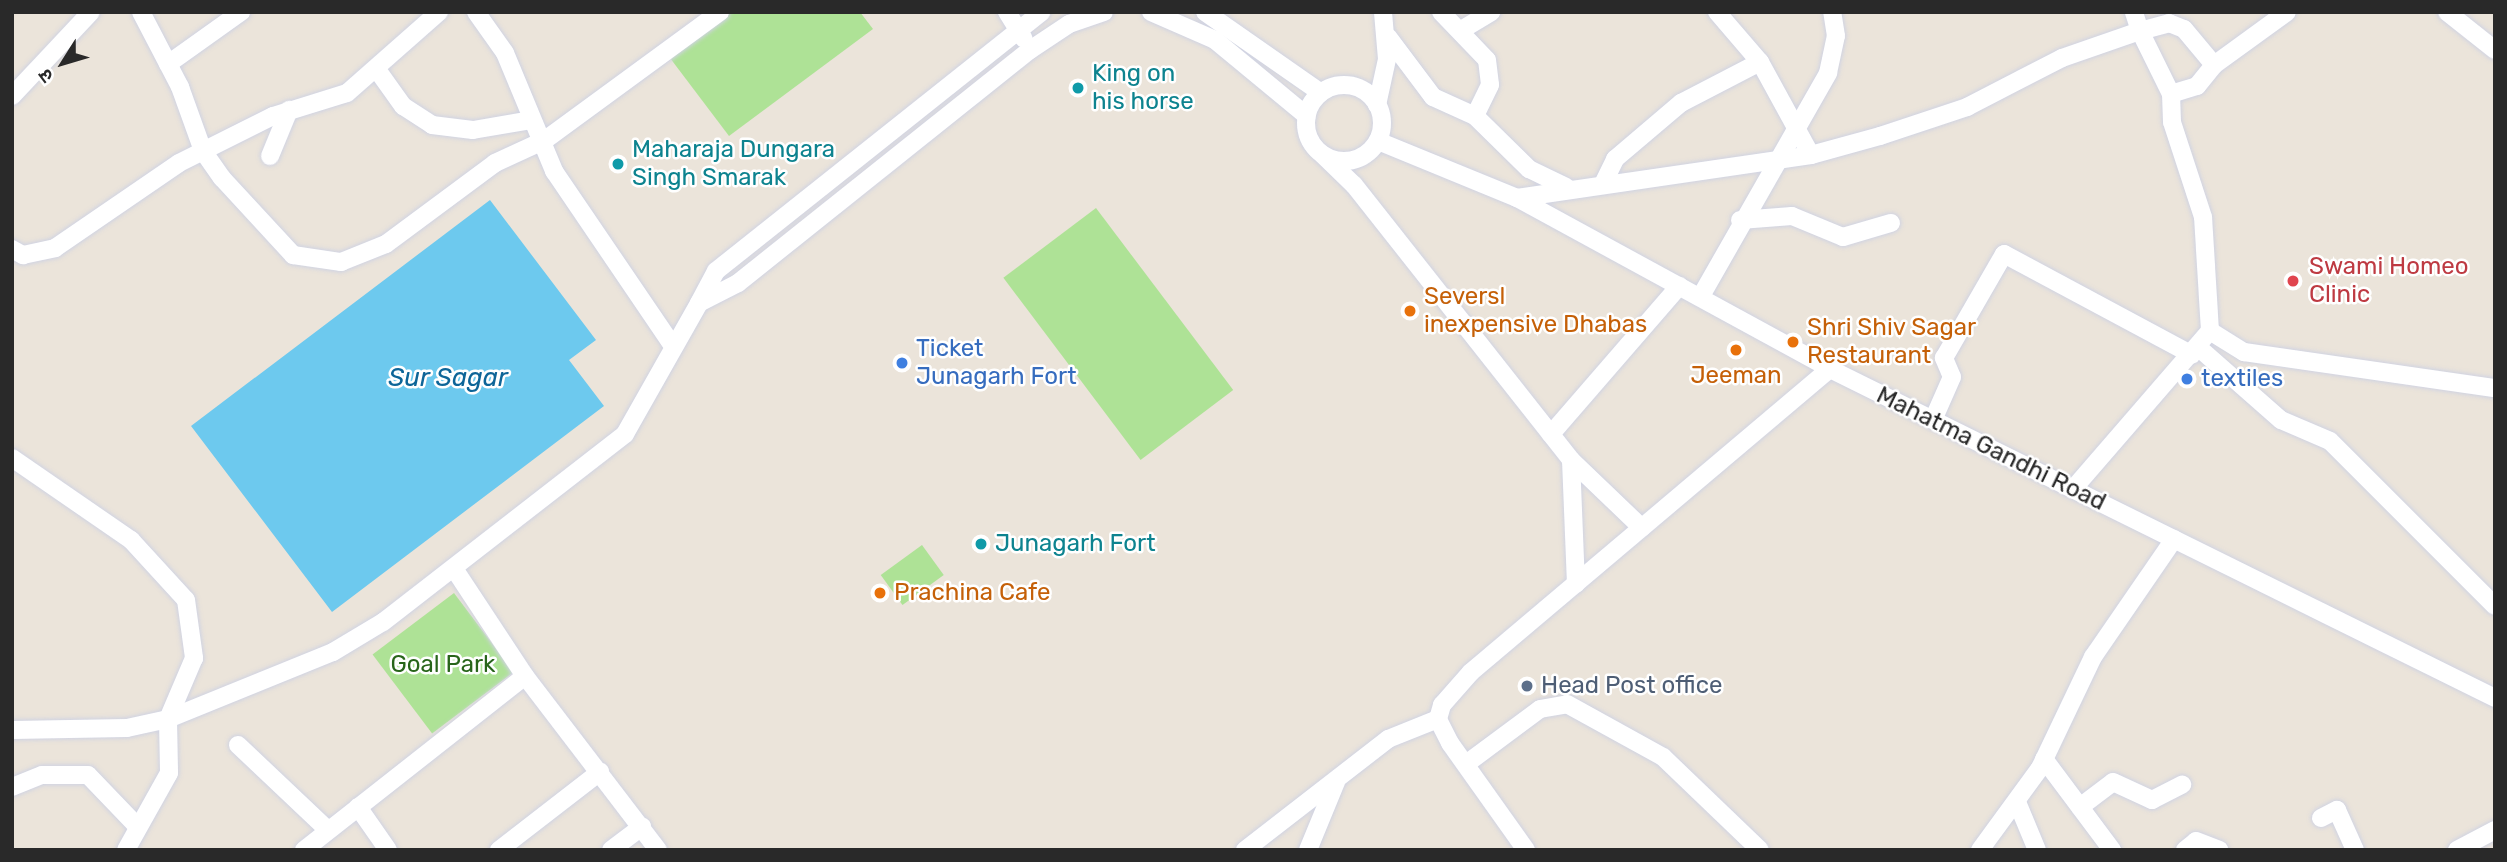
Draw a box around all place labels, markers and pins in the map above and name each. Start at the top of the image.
place label: King on his horse [1092,60,1194,116]
marker: King on his horse [1070,80,1086,96]
place label: Maharaja Dungara Singh Smarak [632,136,835,192]
marker: Maharaja Dungara Singh Smarak [610,156,626,172]
place label: Swami Homeo Clinic [2309,253,2469,309]
marker: Swami Homeo Clinic [2283,271,2303,291]
place label: Seversl inexpensive Dhabas [1424,283,1647,339]
marker: Seversl inexpensive Dhabas [1402,303,1418,319]
place label: Shri Shiv Sagar Restaurant [1807,314,1977,370]
marker: Shri Shiv Sagar Restaurant [1785,334,1801,350]
place label: Ticket Junagarh Fort [916,335,1077,391]
marker: Jeeman [1728,342,1744,358]
marker: Ticket Junagarh Fort [894,355,910,371]
place label: Jeeman [1690,362,1782,390]
place label: textiles [2201,365,2283,393]
marker: textiles [2179,371,2195,387]
place label: Junagarh Fort [995,530,1156,558]
marker: Junagarh Fort [973,536,989,552]
place label: Prachina Cafe [894,579,1050,607]
marker: Prachina Cafe [872,585,888,601]
place label: Head Post office [1541,672,1722,700]
marker: Head Post office [1519,678,1535,694]

